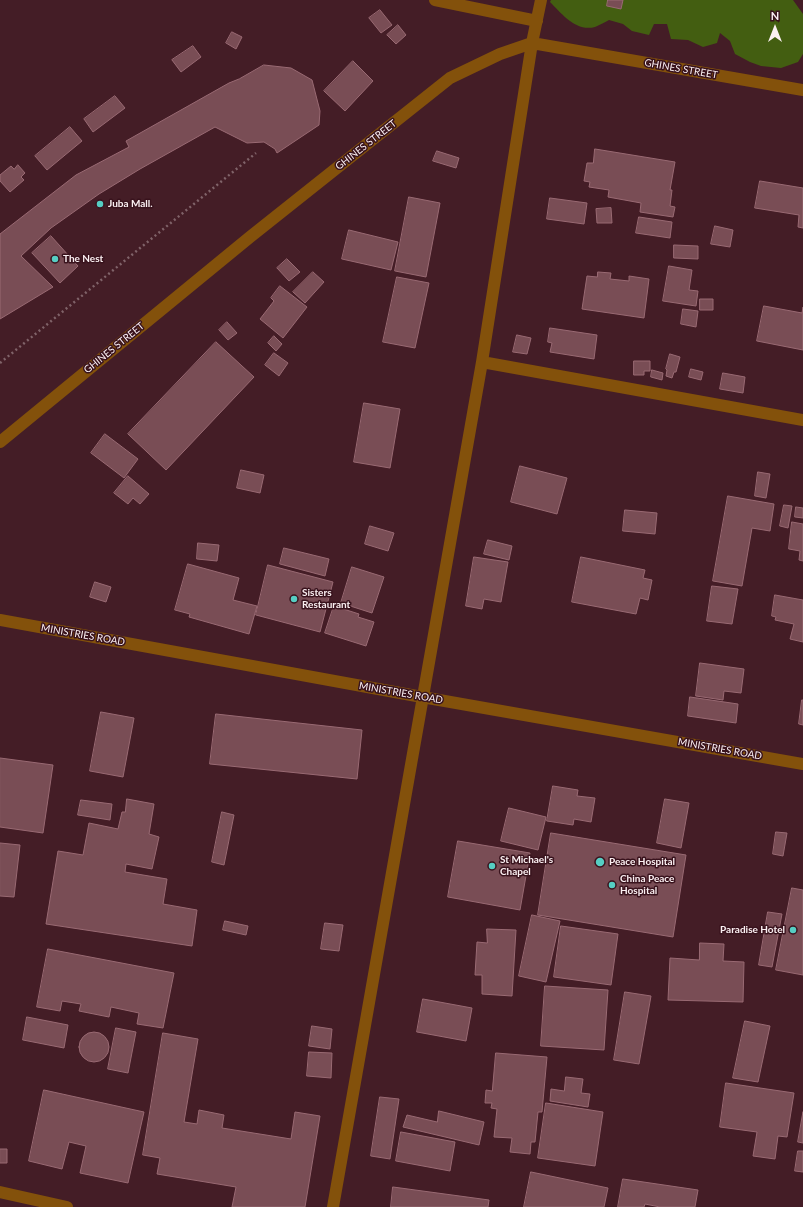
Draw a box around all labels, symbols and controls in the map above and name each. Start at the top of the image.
north arrow [755,8,795,48]
text: N [771,9,779,22]
street label: GHINES STREET [643,57,719,81]
street label: GHINES STREET [333,117,399,173]
place label: Juba Mall. [108,198,153,210]
marker: Juba Mall. [95,199,105,209]
place label: The Nest [63,253,103,265]
marker: The Nest [50,254,60,264]
street label: GHINES STREET [81,320,147,376]
place label: Sisters Restaurant [302,587,350,610]
marker: Sisters Restaurant [289,594,299,604]
street label: MINISTRIES ROAD [40,622,126,648]
street label: MINISTRIES ROAD [358,680,444,706]
street label: MINISTRIES ROAD [677,736,763,762]
place label: St Michael's Chapel [500,854,553,878]
marker: Peace Hospital [594,856,606,868]
place label: Peace Hospital [609,856,675,868]
marker: St Michael's Chapel [487,861,497,871]
place label: China Peace Hospital [620,873,674,896]
marker: China Peace Hospital [607,880,617,890]
place label: Paradise Hotel [720,924,785,936]
marker: Paradise Hotel [788,925,798,935]

